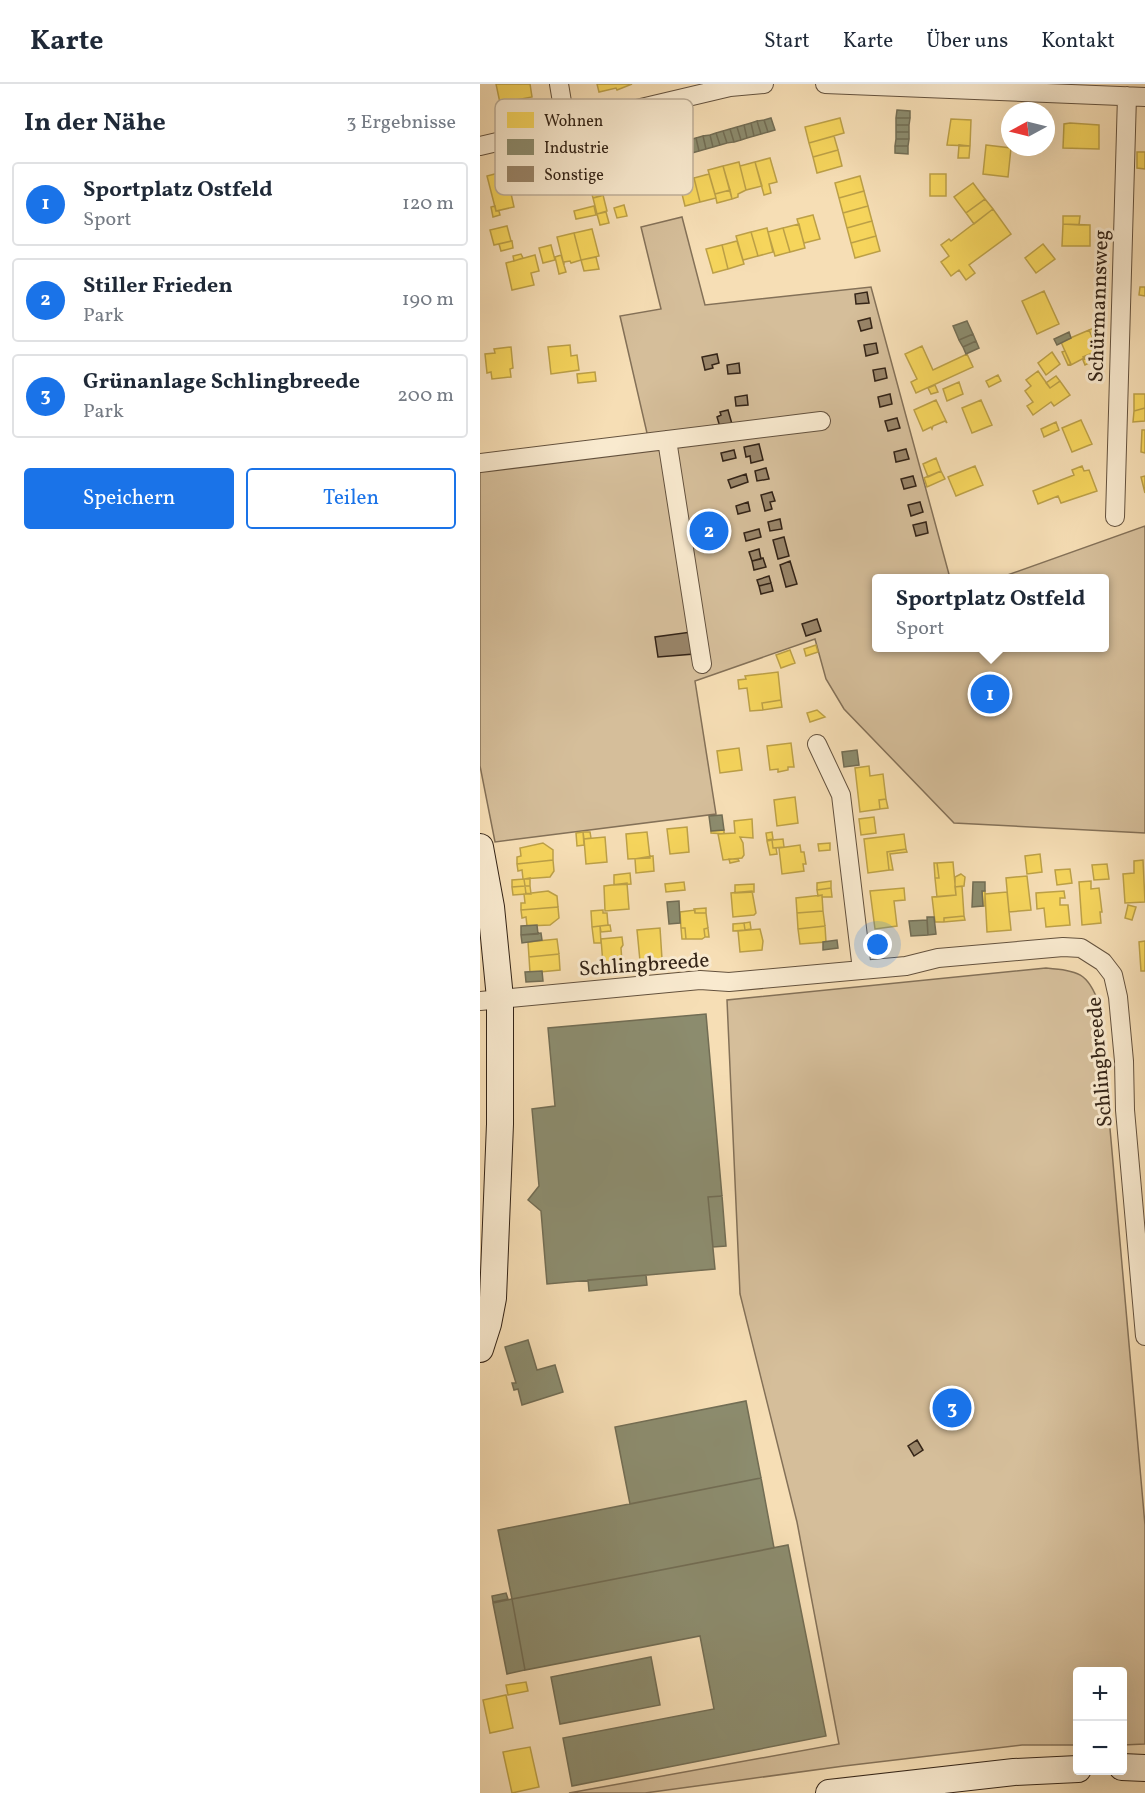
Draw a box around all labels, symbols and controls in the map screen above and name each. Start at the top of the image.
text: Karte [30,22,104,61]
text: Start [764,27,810,56]
text: Karte [843,27,893,56]
text: Über uns [926,27,1008,56]
text: Kontakt [1041,27,1115,56]
legend [495,99,693,195]
north arrow [1001,102,1055,156]
text: In der Nähe [24,105,166,141]
text: 3 Ergebnisse [346,109,456,137]
text: Wohnen [544,111,603,133]
text: Industrie [544,138,609,160]
text: Sonstige [544,165,604,187]
text: Sportplatz Ostfeld [83,175,273,206]
text: 1 [41,190,50,218]
text: 120 m [402,190,454,218]
text: Sport [83,206,132,234]
street label: Schürmannsweg [1082,229,1117,383]
text: Stiller Frieden [83,271,233,302]
text: 2 [40,286,51,314]
text: 190 m [402,286,454,314]
text: Park [83,302,124,330]
text: Grünanlage Schlingbreede [83,367,360,398]
text: 3 [40,382,51,410]
text: 200 m [397,382,454,410]
text: Park [83,398,124,426]
button: Speichern [24,468,234,529]
button: Teilen [246,468,456,529]
pin: 2 [690,508,728,554]
popup [872,574,1109,652]
text: Sportplatz Ostfeld [896,584,1085,615]
text: Sport [896,615,944,643]
pin: 1 [970,672,1010,716]
your location [863,930,892,959]
street label: Schlingbreede [578,946,710,985]
street label: Schlingbreede [1080,995,1121,1128]
pin: 3 [932,1386,972,1430]
map controls [1073,1667,1127,1775]
button: + [1073,1667,1127,1721]
button: − [1073,1721,1127,1775]

